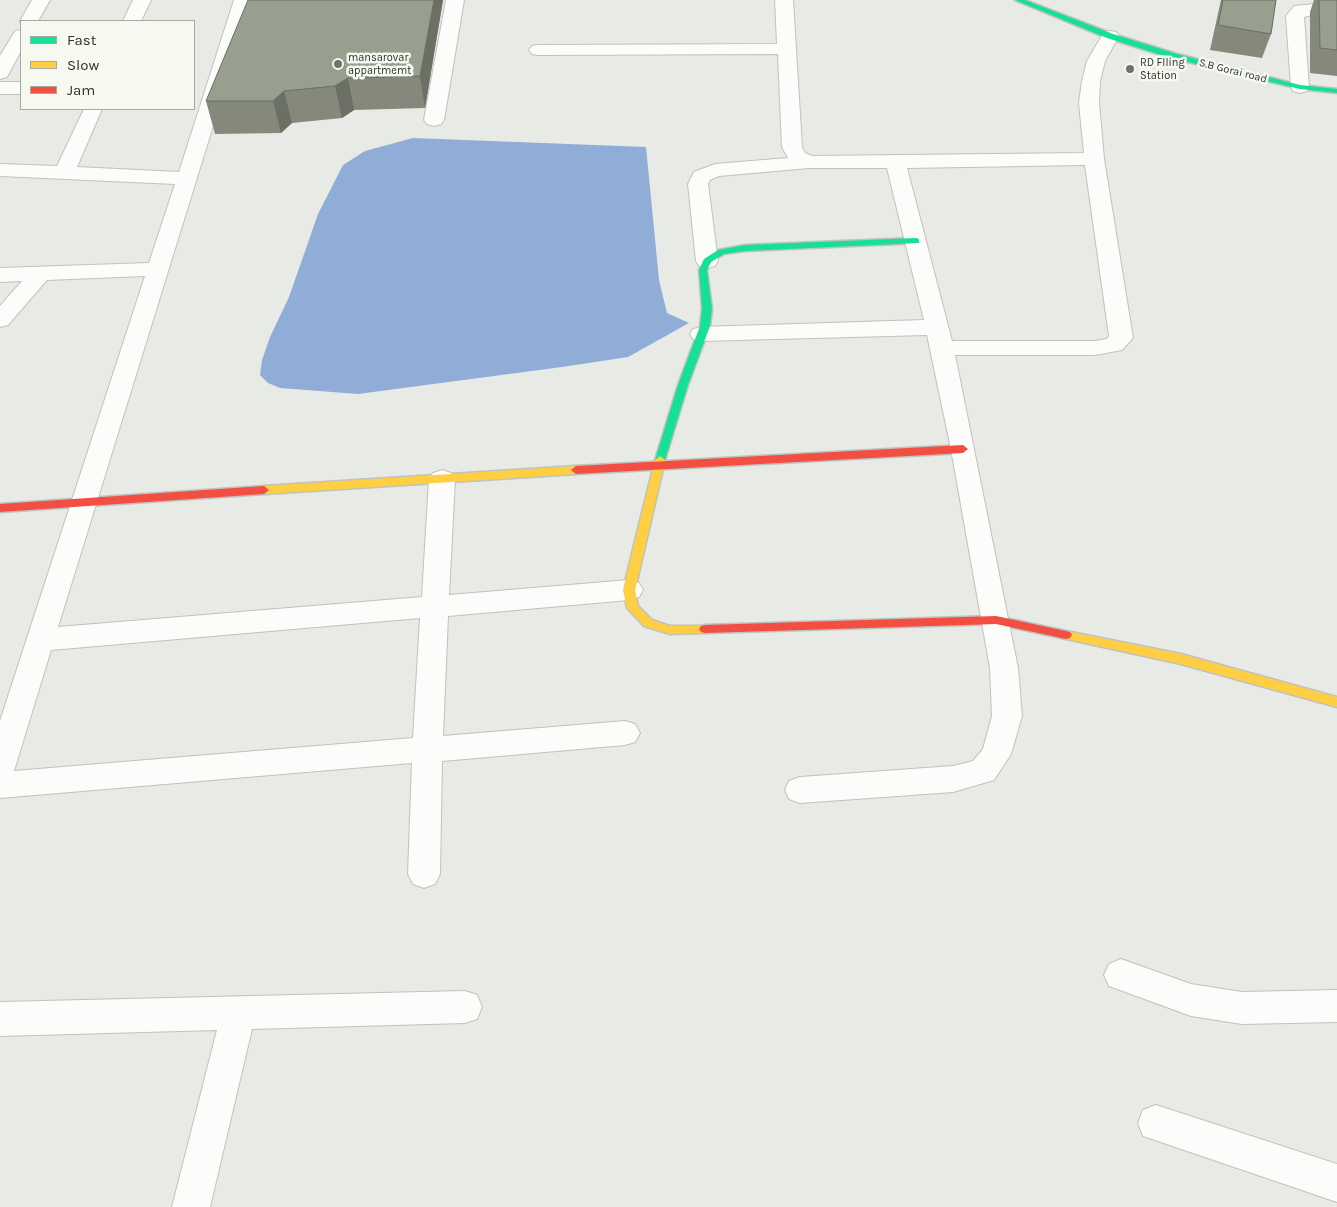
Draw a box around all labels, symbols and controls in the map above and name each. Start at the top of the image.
legend [20,20,195,110]
text: Fast [67,31,96,49]
place label: mansarovar appartmemt [348,51,411,77]
text: Slow [67,56,99,74]
place label: RD FIling Station [1140,56,1185,82]
street label: S.B Gorai road [1198,56,1268,86]
marker: mansarovar appartmemt [332,58,344,70]
marker: RD FIling Station [1124,63,1136,75]
text: Jam [67,81,95,99]

